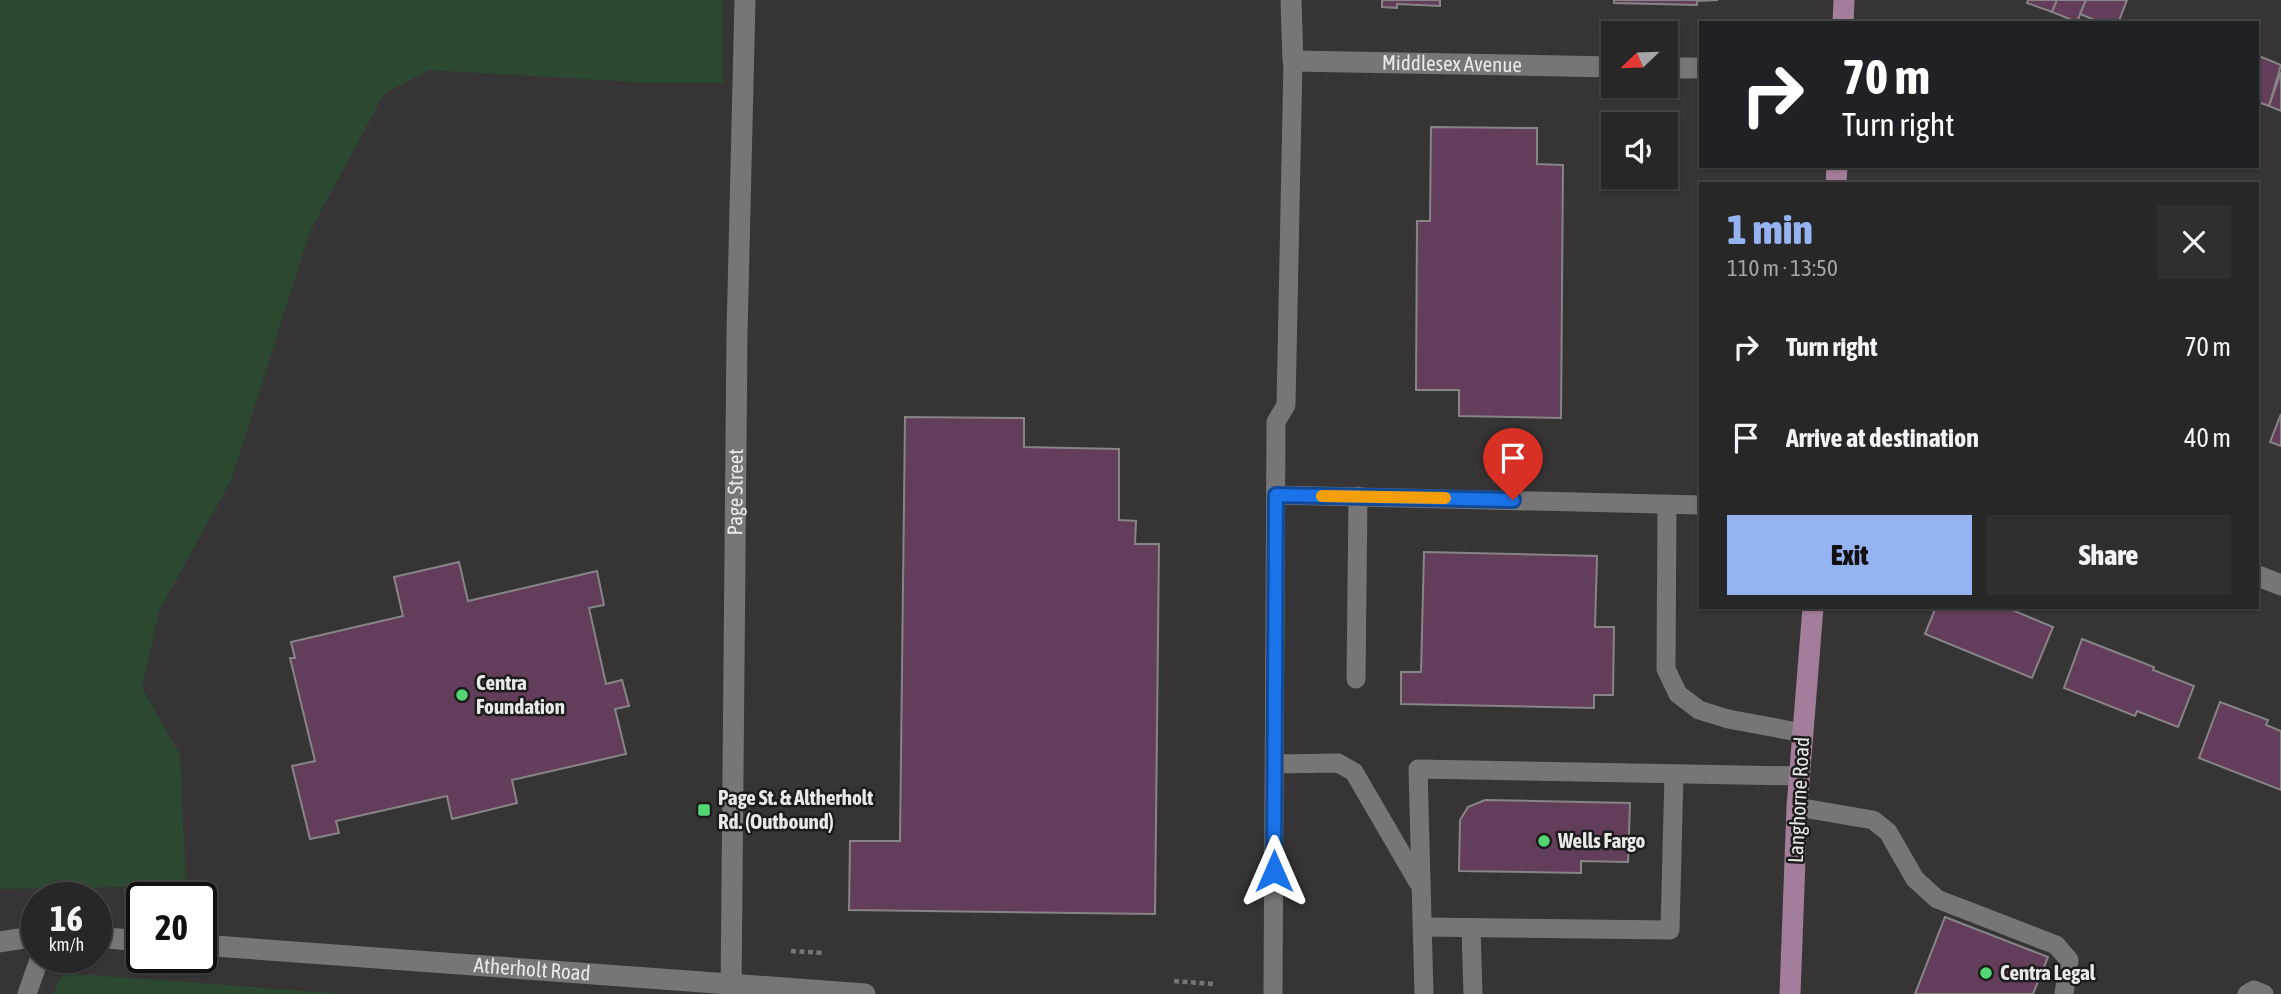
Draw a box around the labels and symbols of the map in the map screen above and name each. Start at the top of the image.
north arrow [1601,21,1678,98]
street label: Middlesex Avenue [1382,50,1522,76]
pin [1483,428,1543,500]
street label: Page Street [722,448,747,536]
place label: Centra Foundation [476,670,565,718]
marker: Centra Foundation [454,687,470,703]
street label: Langhorne Road [1783,736,1813,864]
place label: Page St. & Altherholt Rd. (Outbound) [718,785,873,833]
marker: Page St. & Altherholt Rd. (Outbound) [696,802,712,818]
place label: Wells Fargo [1557,828,1646,852]
marker: Wells Fargo [1536,833,1552,849]
position arrow [1237,834,1311,908]
speed limit sign: 20 [126,882,217,973]
street label: Atherholt Road [473,952,591,985]
place label: Centra Legal [2000,960,2096,984]
marker: Centra Legal [1978,965,1994,981]

